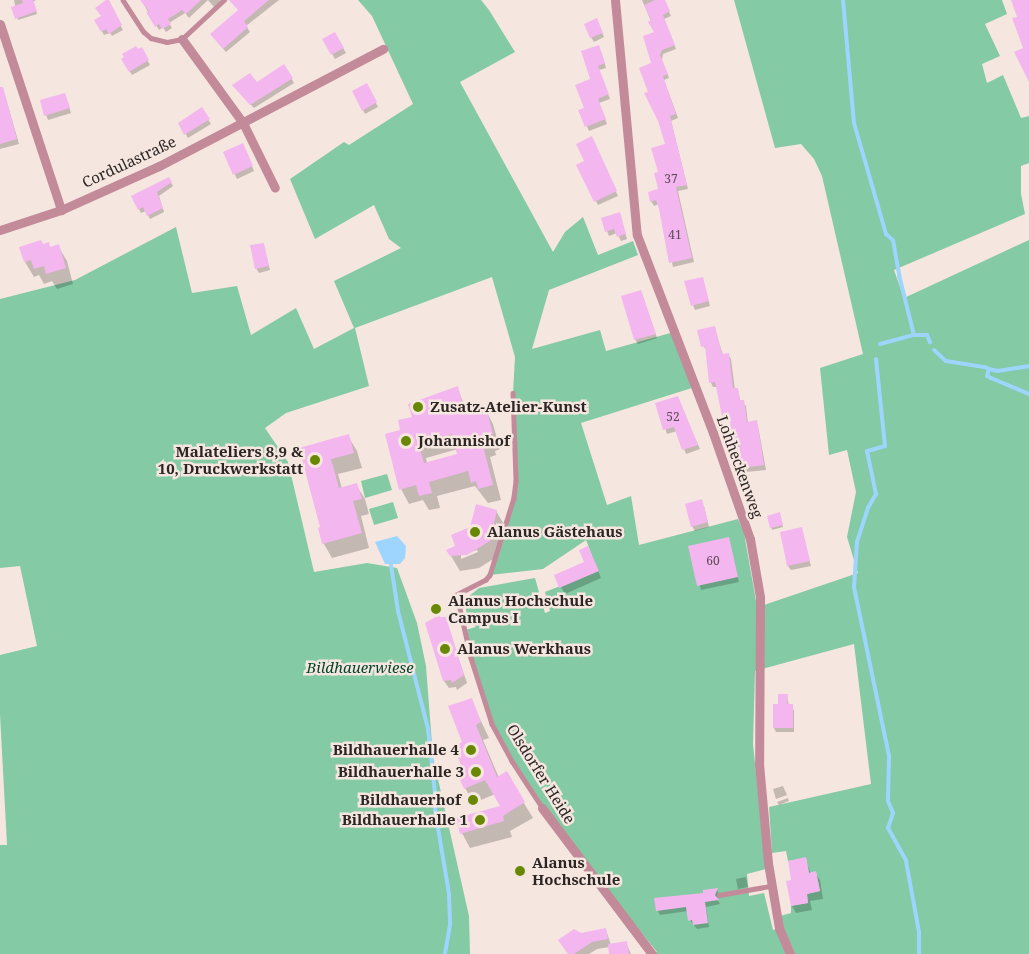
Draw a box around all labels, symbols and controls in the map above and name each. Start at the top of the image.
street label: Cordulastraße [79,132,179,192]
house number: 37 [664,172,678,186]
house number: 41 [668,228,682,242]
place label: Zusatz-Atelier-Kunst [430,398,586,416]
marker: Zusatz-Atelier-Kunst [411,400,425,414]
house number: 52 [666,410,680,424]
street label: Lohheckenweg [713,413,767,521]
place label: Johannishof [418,432,510,450]
marker: Johannishof [399,434,413,448]
place label: Malateliers 8,9 & 10, Druckwerkstatt [158,442,303,477]
marker: Malateliers 8,9 & 10, Druckwerkstatt [308,453,322,467]
place label: Alanus Gästehaus [487,523,622,541]
marker: Alanus Gästehaus [468,525,482,539]
house number: 60 [706,554,720,568]
place label: Alanus Hochschule Campus I [448,591,593,626]
marker: Alanus Hochschule Campus I [429,602,443,616]
place label: Alanus Werkhaus [457,640,591,658]
marker: Alanus Werkhaus [438,642,452,656]
park label: Bildhauerwiese [306,659,414,677]
street label: Olsdorfer Heide [503,721,579,827]
place label: Bildhauerhalle 4 [333,741,459,759]
marker: Bildhauerhalle 4 [464,743,478,757]
place label: Bildhauerhalle 3 [338,763,464,781]
marker: Bildhauerhalle 3 [469,765,483,779]
place label: Bildhauerhof [360,791,461,809]
marker: Bildhauerhof [466,793,480,807]
place label: Bildhauerhalle 1 [342,811,468,829]
marker: Bildhauerhalle 1 [473,813,487,827]
place label: Alanus Hochschule [532,853,620,888]
marker: Alanus Hochschule [513,864,527,878]

